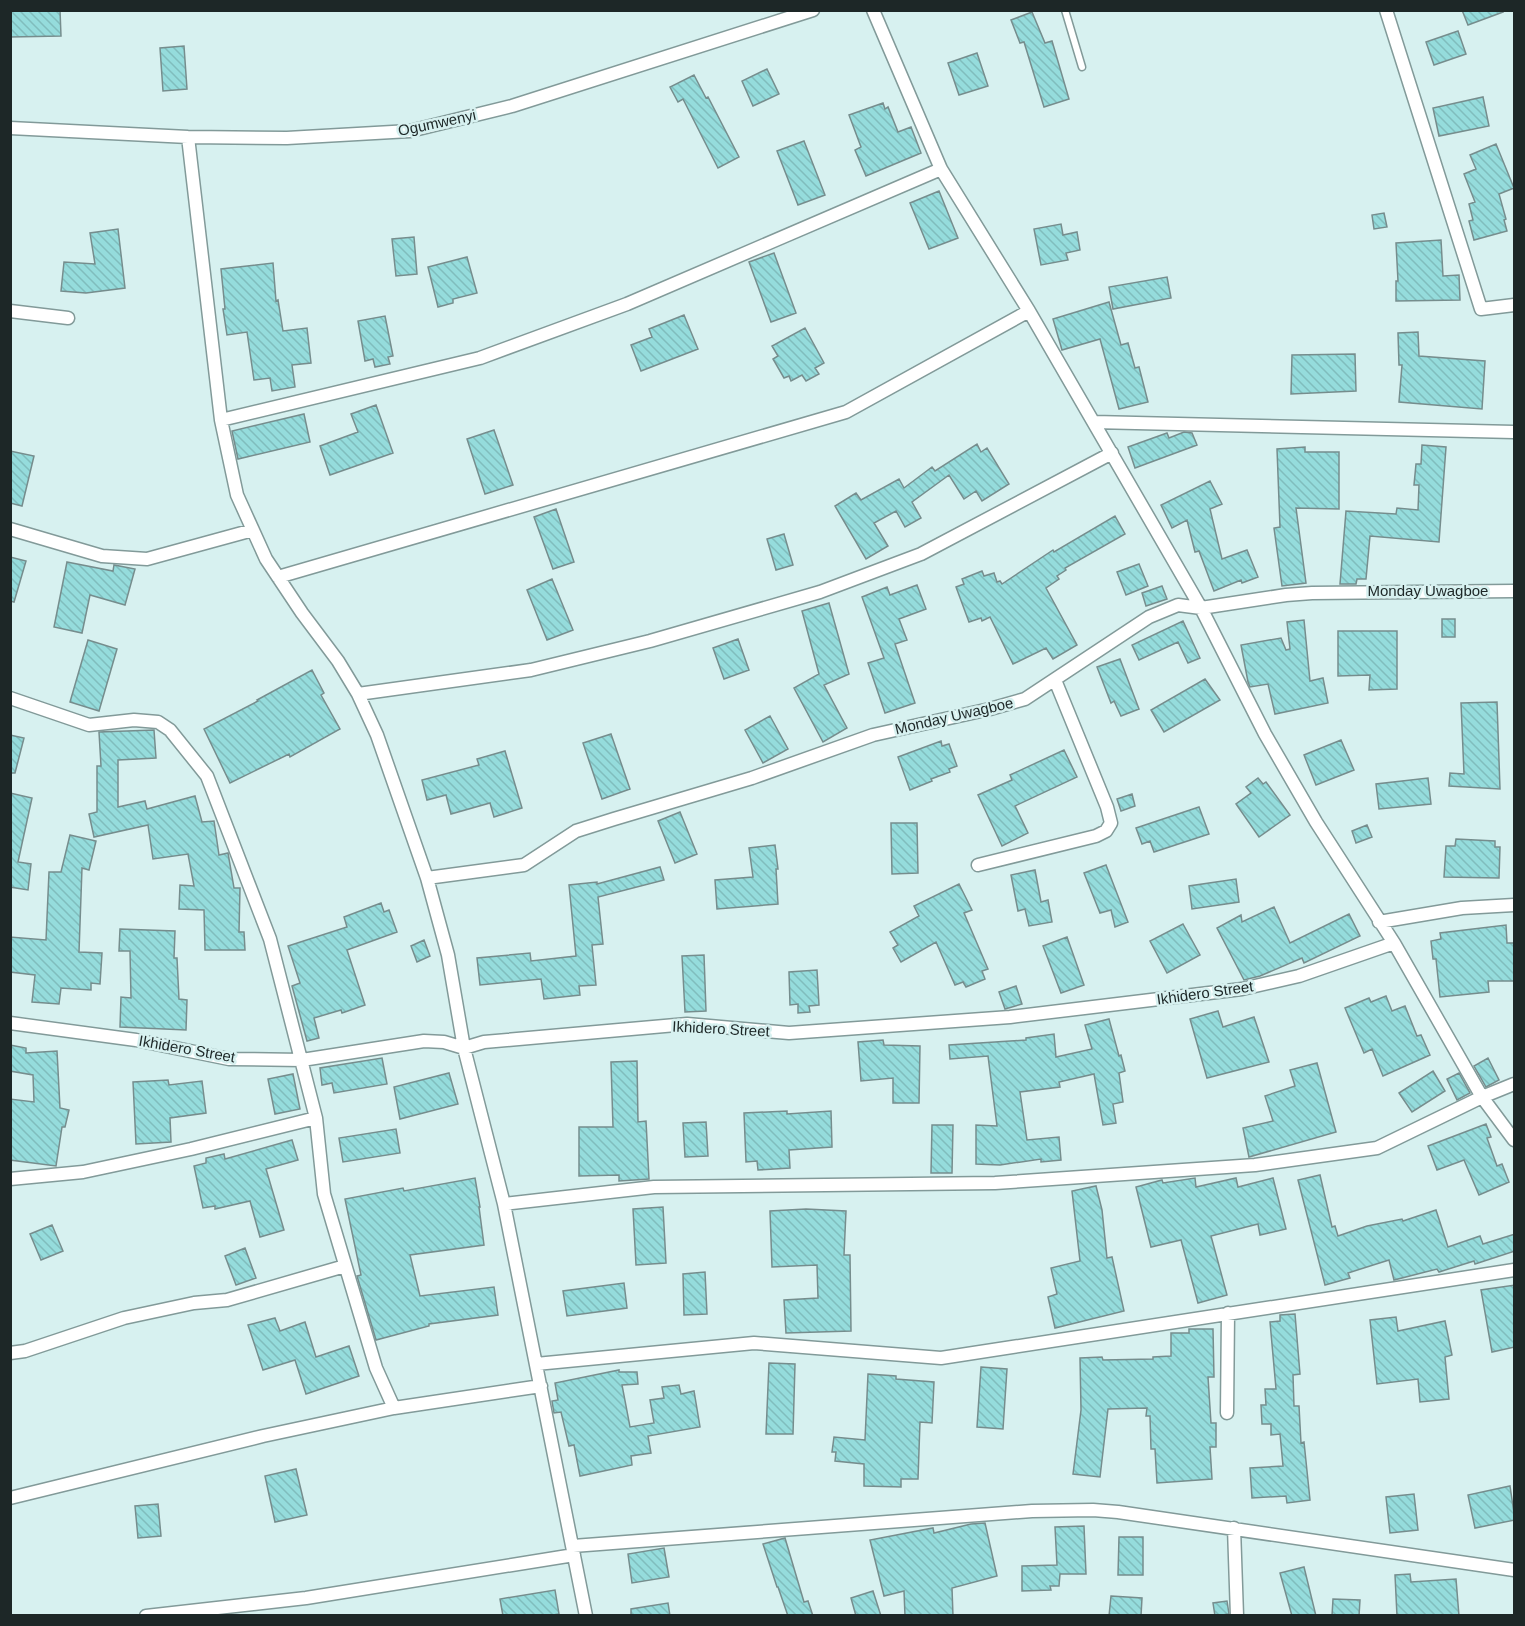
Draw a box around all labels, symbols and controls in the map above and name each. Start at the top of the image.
street label: Ogumwenyi [396,106,477,139]
street label: Monday Uwagboe [1368,582,1488,599]
street label: Monday Uwagboe [893,694,1015,737]
street label: Ikhidero Street [1155,977,1255,1008]
street label: Ikhidero Street [672,1017,771,1040]
street label: Ikhidero Street [138,1032,237,1065]

